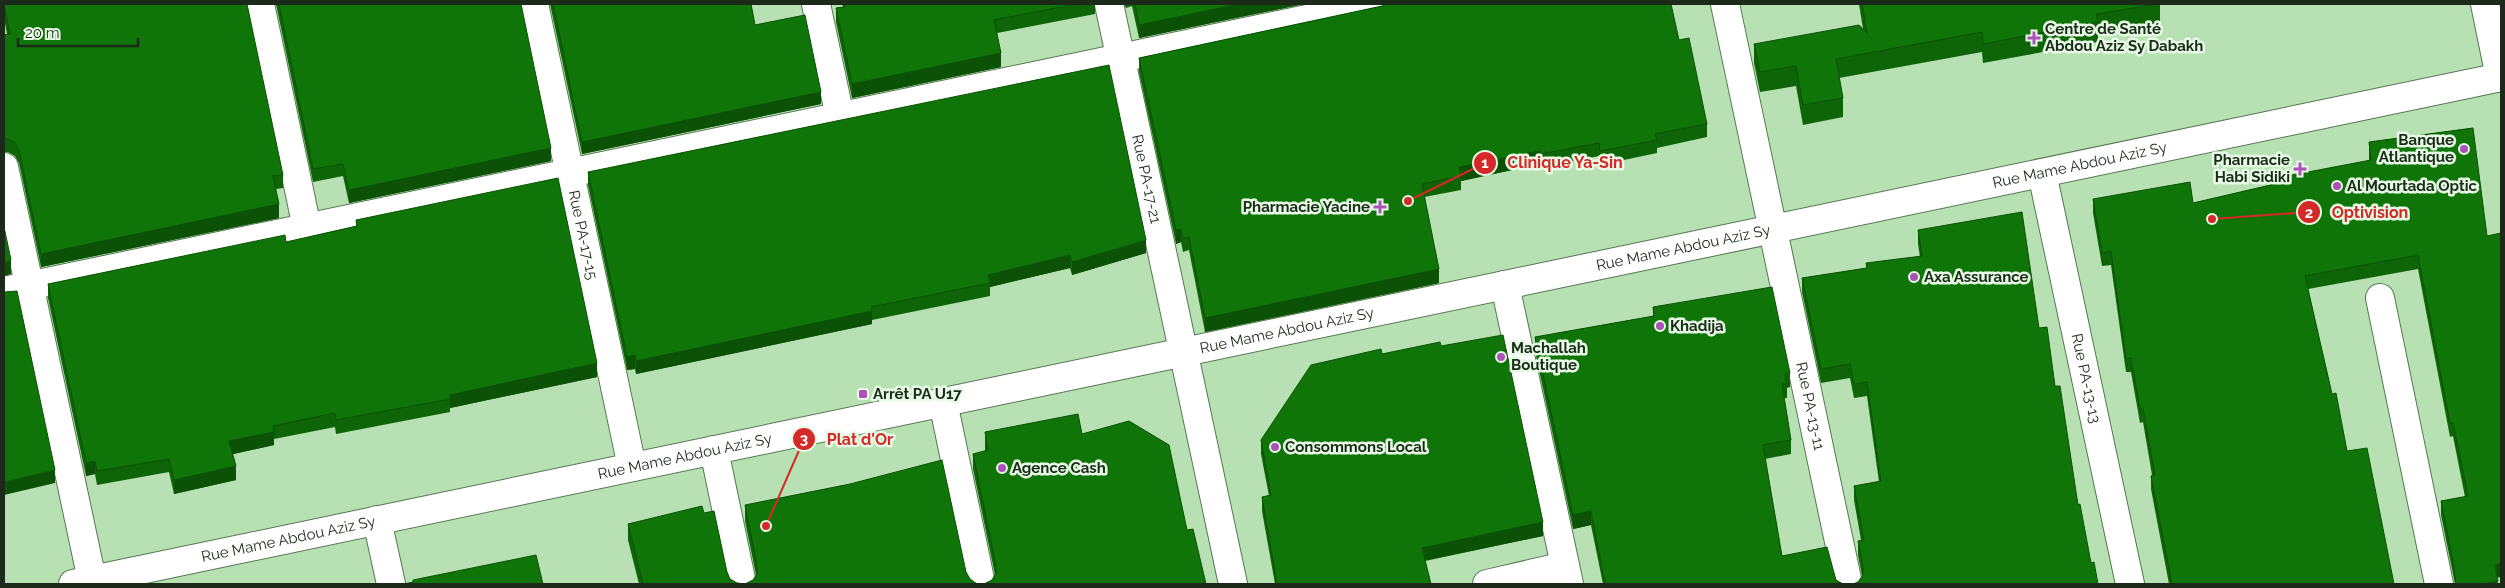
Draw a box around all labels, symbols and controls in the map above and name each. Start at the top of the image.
scale bar [18,15,138,47]
place label: Centre de Santé Abdou Aziz Sy Dabakh [2045,20,2203,55]
text: 20 m [25,24,60,42]
marker: Centre de Santé Abdou Aziz Sy Dabakh [2027,31,2041,45]
place label: Banque Atlantique [2379,131,2454,166]
street label: Rue PA-17-21 [1128,133,1165,226]
street label: Rue Mame Abdou Aziz Sy [1991,138,2168,192]
marker: Banque Atlantique [2458,143,2470,155]
callout: Clinique Ya-Sin [1472,147,1633,178]
place label: Pharmacie Habi Sidiki [2213,151,2290,186]
text: Clinique Ya-Sin [1507,153,1623,172]
text: 1 [1481,154,1489,172]
marker: Pharmacie Habi Sidiki [2294,163,2306,175]
place label: Al Mourtada Optic [2347,177,2478,195]
marker: Al Mourtada Optic [2331,180,2343,192]
street label: Rue PA-17-15 [565,189,601,281]
callout: Optivision [2297,197,2418,228]
place label: Pharmacie Yacine [1243,198,1370,216]
marker: Pharmacie Yacine [1374,201,1386,213]
text: Optivision [2332,203,2408,222]
text: 2 [2305,204,2313,222]
street label: Rue Mame Abdou Aziz Sy [1595,221,1772,275]
place label: Axa Assurance [1924,268,2029,286]
marker: Axa Assurance [1908,271,1920,283]
street label: Rue Mame Abdou Aziz Sy [1198,304,1376,357]
place label: Khadija [1670,317,1724,335]
marker: Khadija [1654,320,1666,332]
street label: Rue PA-13-13 [2068,332,2104,425]
place label: Machallah Boutique [1511,339,1586,374]
marker: Machallah Boutique [1495,351,1507,363]
street label: Rue PA-13-11 [1792,360,1828,452]
place label: Arrêt PA U17 [873,385,962,403]
marker: Arrêt PA U17 [857,388,869,400]
callout: Plat d'Or [791,423,903,454]
street label: Rue Mame Abdou Aziz Sy [596,429,774,483]
text: 3 [800,430,808,448]
text: Plat d'Or [827,430,893,449]
place label: Consommons Local [1285,438,1427,456]
marker: Consommons Local [1269,441,1281,453]
place label: Agence Cash [1012,459,1106,477]
marker: Agence Cash [996,462,1008,474]
street label: Rue Mame Abdou Aziz Sy [200,512,377,566]

